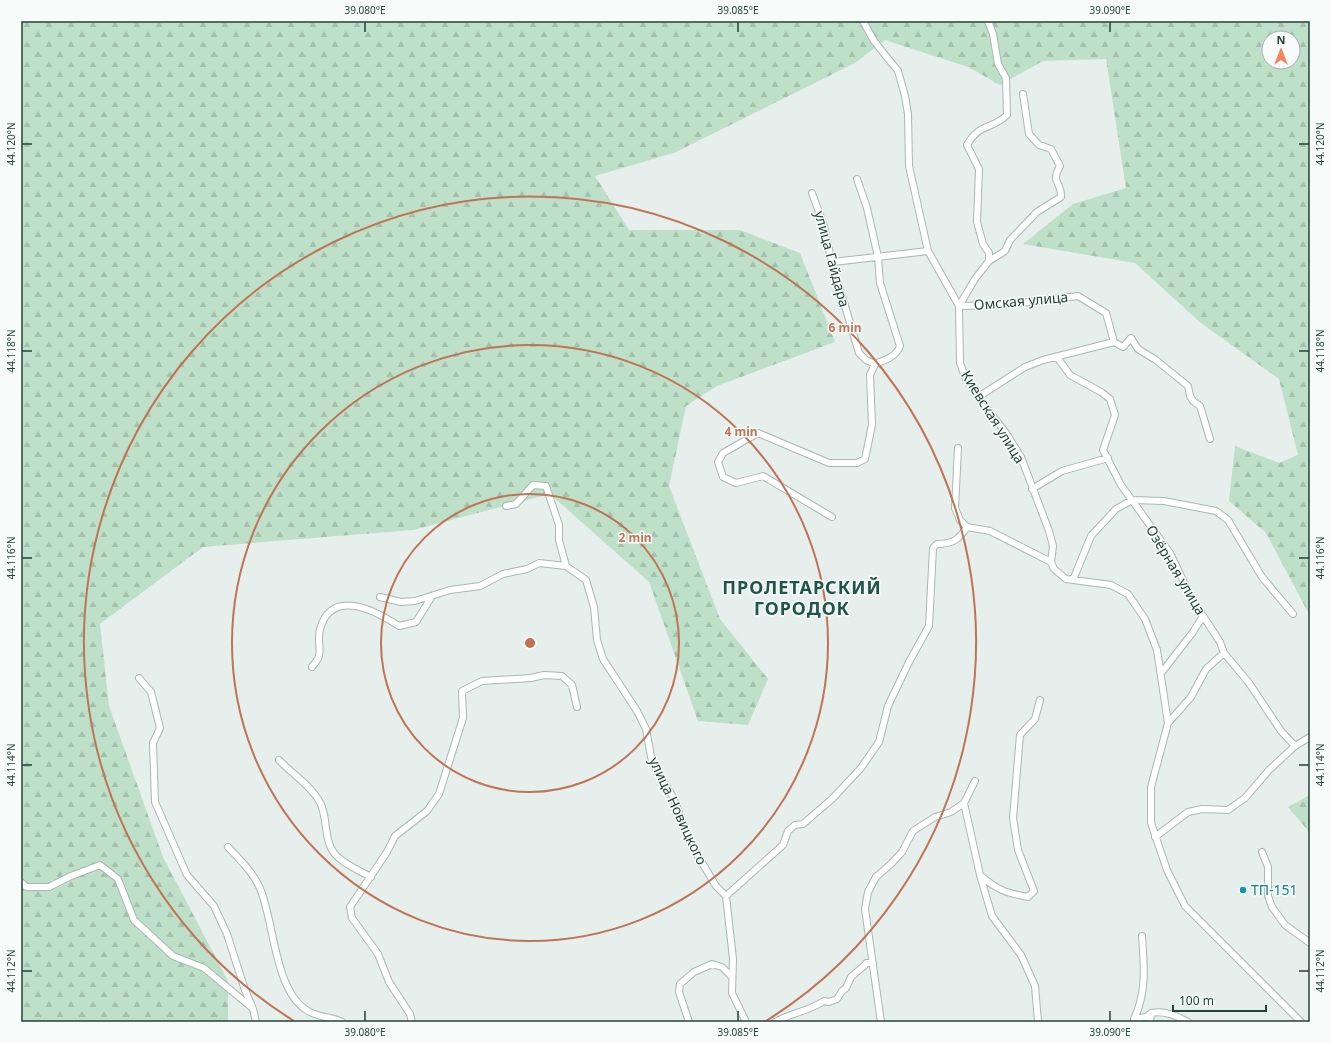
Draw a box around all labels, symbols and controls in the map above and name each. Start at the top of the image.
text: 39.080°E [344,3,386,17]
text: 39.085°E [717,3,759,17]
text: 39.090°E [1089,3,1131,17]
north arrow [1261,30,1301,70]
text: N [1277,32,1285,47]
text: 44.120°N [4,122,18,166]
text: 44.120°N [1313,122,1327,166]
street label: улица Гайдара [811,209,854,309]
street label: Омская улица [973,287,1069,314]
text: 6 min [828,319,862,336]
text: 44.118°N [4,329,18,373]
text: 44.118°N [1313,329,1327,373]
street label: Киевская улица [957,367,1030,467]
text: 4 min [724,423,758,440]
street label: Озёрная улица [1142,521,1211,618]
text: 2 min [618,529,652,546]
text: 44.116°N [4,536,18,580]
text: 44.116°N [1313,536,1327,580]
district label: ПРОЛЕТАРСКИЙ ГОРОДОК [722,575,882,620]
centre of rings [523,636,537,650]
text: 44.114°N [4,743,18,787]
text: 44.114°N [1313,743,1327,787]
street label: улица Новицкого [645,754,712,868]
place label: ТП-151 [1251,880,1298,899]
marker: ТП-151 [1238,885,1248,895]
text: 44.112°N [4,949,18,993]
text: 44.112°N [1313,949,1327,993]
scale bar [1173,987,1266,1013]
text: 100 m [1179,992,1214,1009]
text: 39.080°E [344,1025,386,1039]
text: 39.085°E [717,1025,759,1039]
text: 39.090°E [1089,1025,1131,1039]

